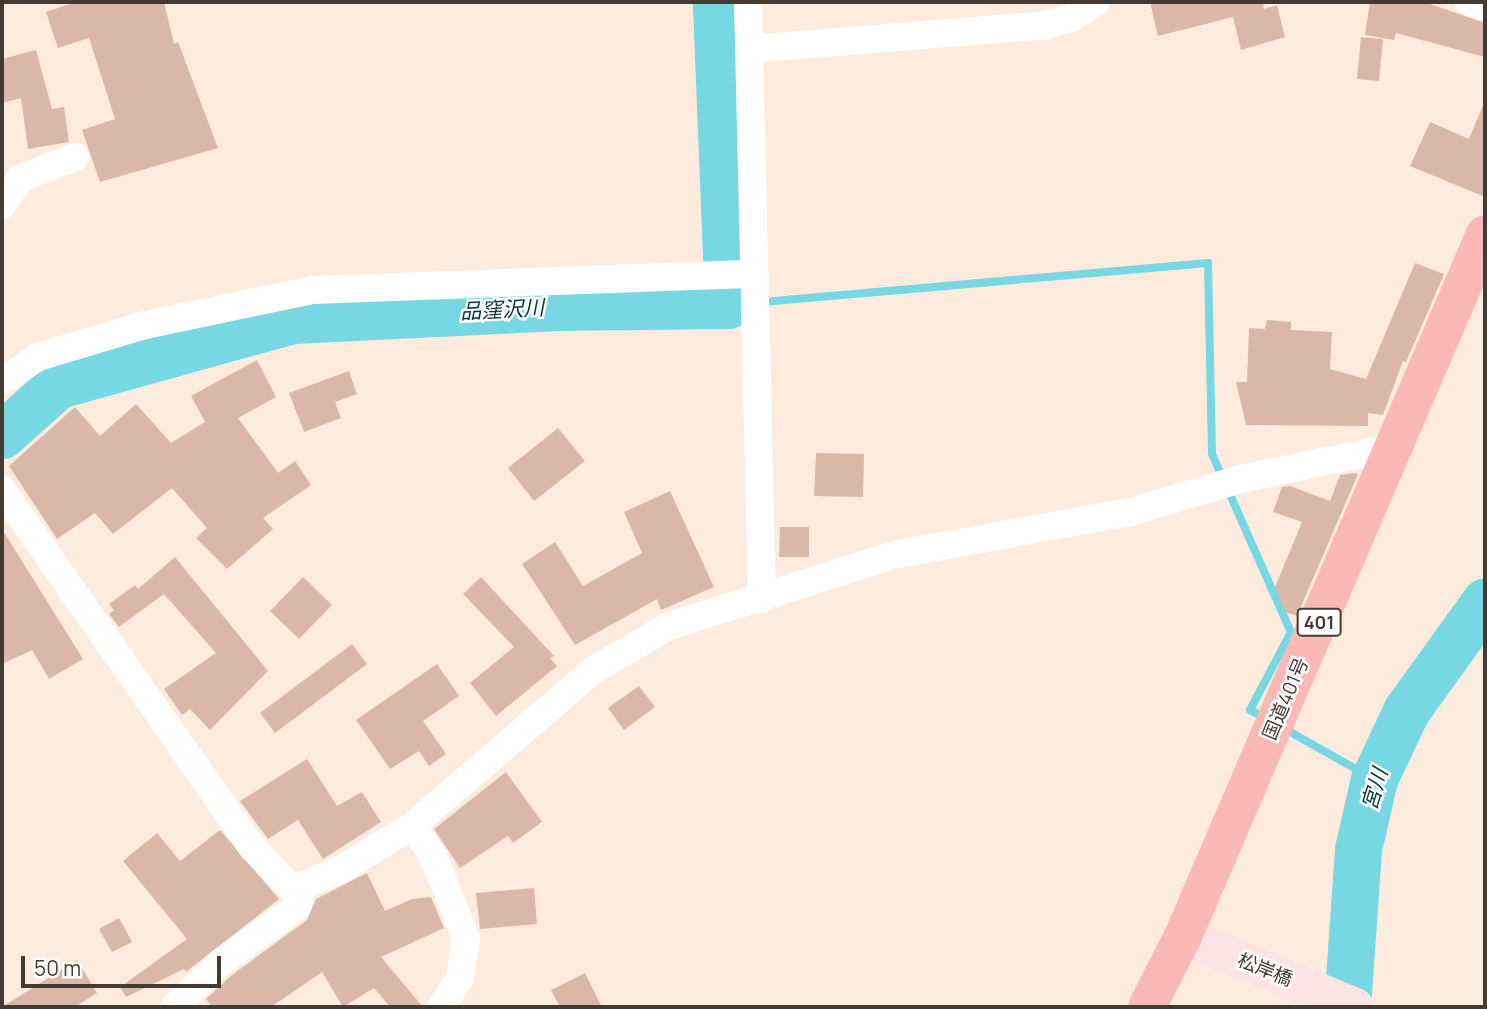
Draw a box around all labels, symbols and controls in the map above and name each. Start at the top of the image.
water label: 品窪沢川 [459,294,545,324]
road number: 401 [1296,608,1342,636]
street label: 国道401号 [1258,654,1314,744]
water label: 宮川 [1356,765,1392,813]
scale bar [24,942,224,986]
street label: 松岸橋 [1234,949,1296,991]
text: 50 m [34,954,81,982]

